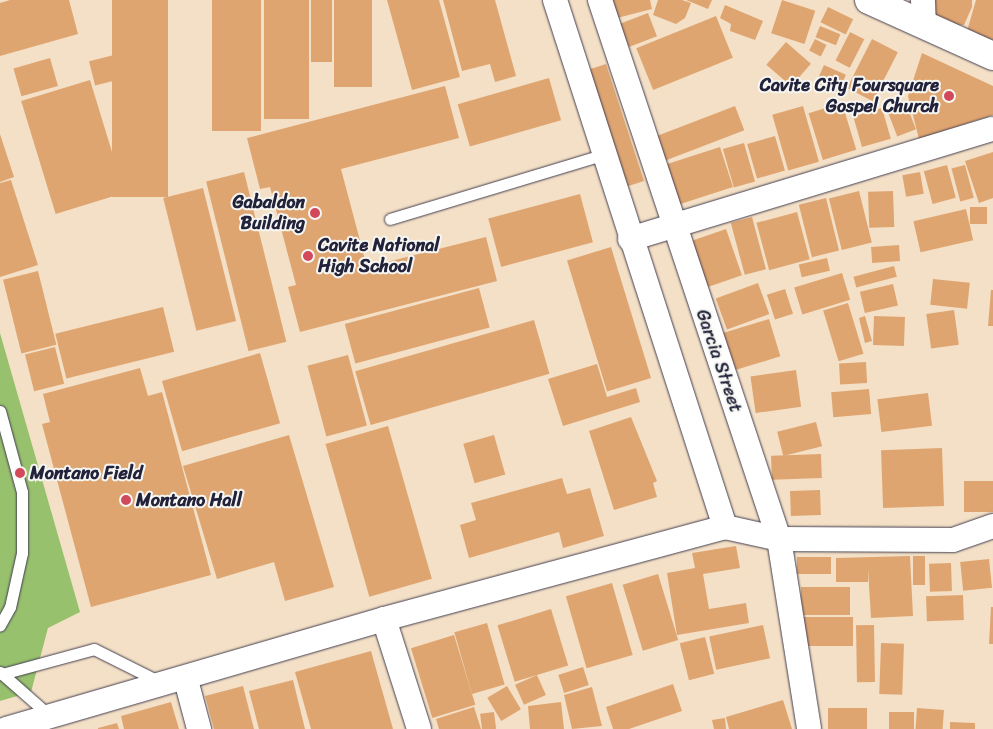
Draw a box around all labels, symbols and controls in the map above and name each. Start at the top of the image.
place label: Cavite City Foursquare Gospel Church [758,75,939,118]
marker: Cavite City Foursquare Gospel Church [943,90,955,102]
place label: Gabaldon Building [233,192,305,234]
marker: Gabaldon Building [309,207,321,219]
place label: Cavite National High School [318,235,440,278]
marker: Cavite National High School [302,250,314,262]
street label: Garcia Street [691,307,747,415]
place label: Montano Field [30,462,142,484]
marker: Montano Field [14,467,26,479]
place label: Montano Hall [136,489,242,511]
marker: Montano Hall [120,494,132,506]

